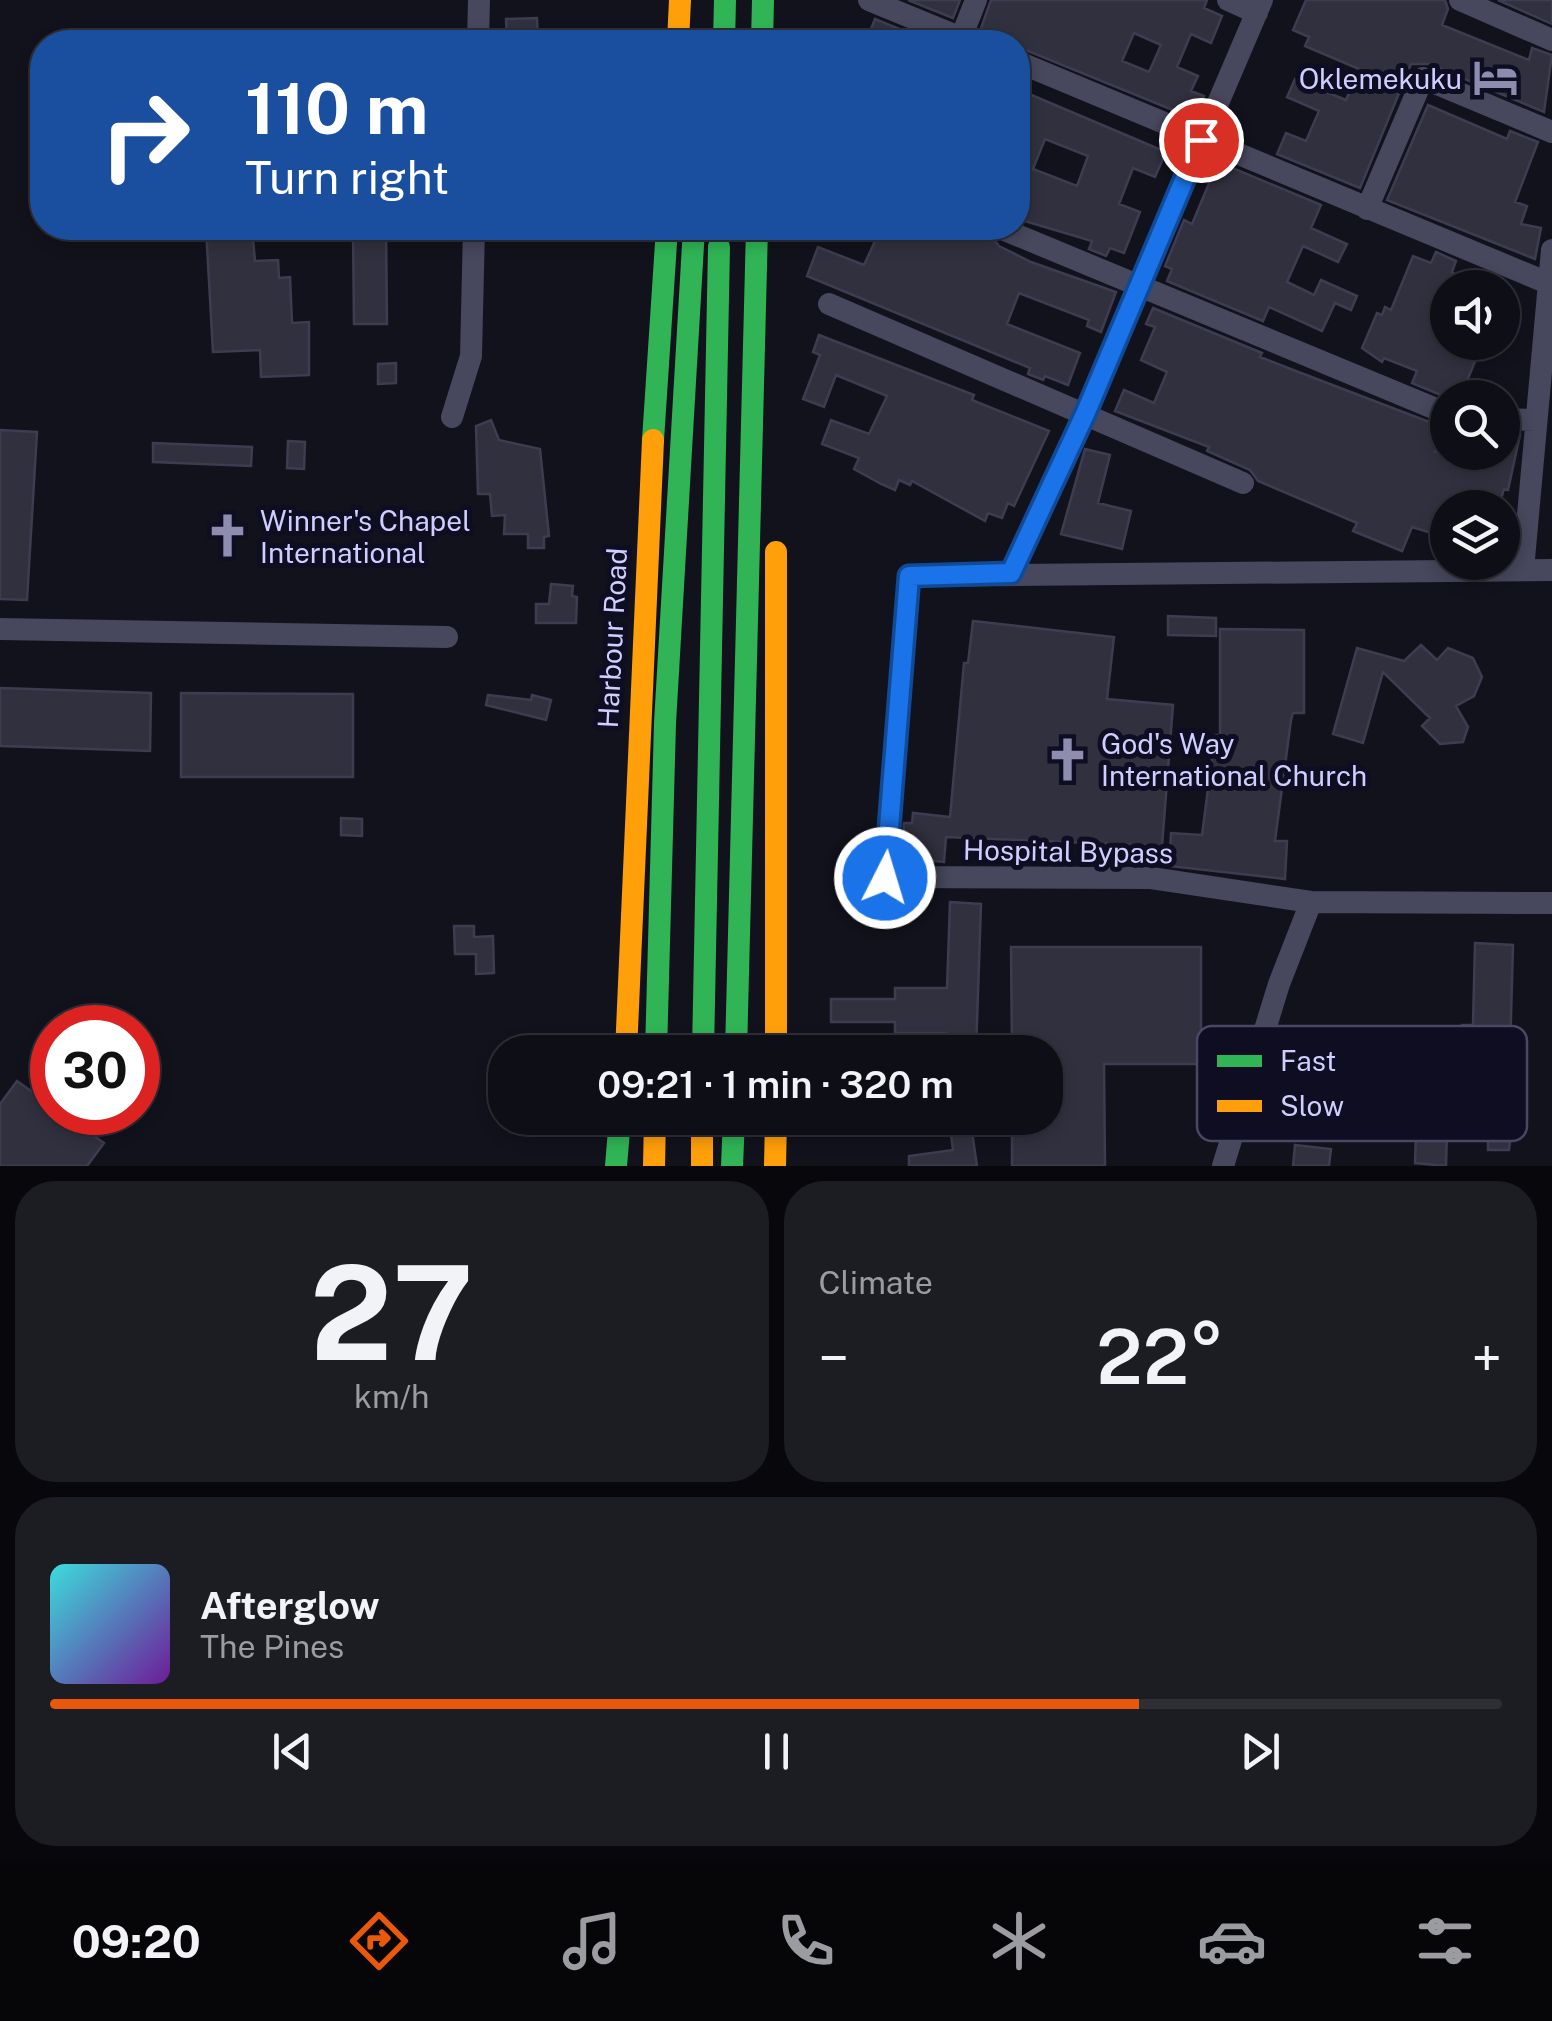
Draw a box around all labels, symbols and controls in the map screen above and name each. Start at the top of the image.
hotel icon: Oklemekuku [1471,54,1519,102]
place label: Oklemekuku [1299,62,1462,95]
text: 110 m [245,67,429,150]
icon: right [80,70,210,200]
pin [1159,98,1244,183]
icon: arrive [1174,113,1229,168]
text: Turn right [245,151,449,204]
map controls [1430,270,1520,580]
button: sound [1430,270,1520,360]
button: search [1430,380,1520,470]
button: layers [1430,490,1520,580]
place label: Winner's Chapel International [260,504,471,569]
church icon: Winner's Chapel International [203,512,251,560]
street label: Harbour Road [591,547,633,729]
place label: God's Way International Church [1101,727,1367,792]
church icon: God's Way International Church [1044,735,1092,783]
position arrow [833,826,937,930]
street label: Hospital Bypass [963,833,1173,869]
speed limit sign: 30 [30,1005,160,1135]
legend [1197,1026,1527,1141]
text: Fast [1280,1044,1336,1077]
text: 09:21 · 1 min · 320 m [597,1062,954,1107]
text: Slow [1280,1089,1344,1122]
text: 27 [310,1237,474,1389]
text: Climate [819,1264,933,1301]
text: 22° [1096,1313,1224,1401]
text: − [819,1326,849,1390]
text: + [1472,1326,1502,1390]
text: km/h [354,1378,429,1415]
text: Afterglow [200,1583,380,1628]
text: The Pines [200,1628,344,1665]
icon: previous [265,1724,320,1779]
icon: pause [749,1724,804,1779]
icon: next [1233,1724,1288,1779]
icon: directions [344,1906,414,1976]
icon: music [557,1906,627,1976]
icon: phone [771,1906,841,1976]
icon: climate [984,1906,1054,1976]
icon: car [1197,1906,1267,1976]
icon: filters [1410,1906,1480,1976]
text: 09:20 [72,1915,201,1968]

